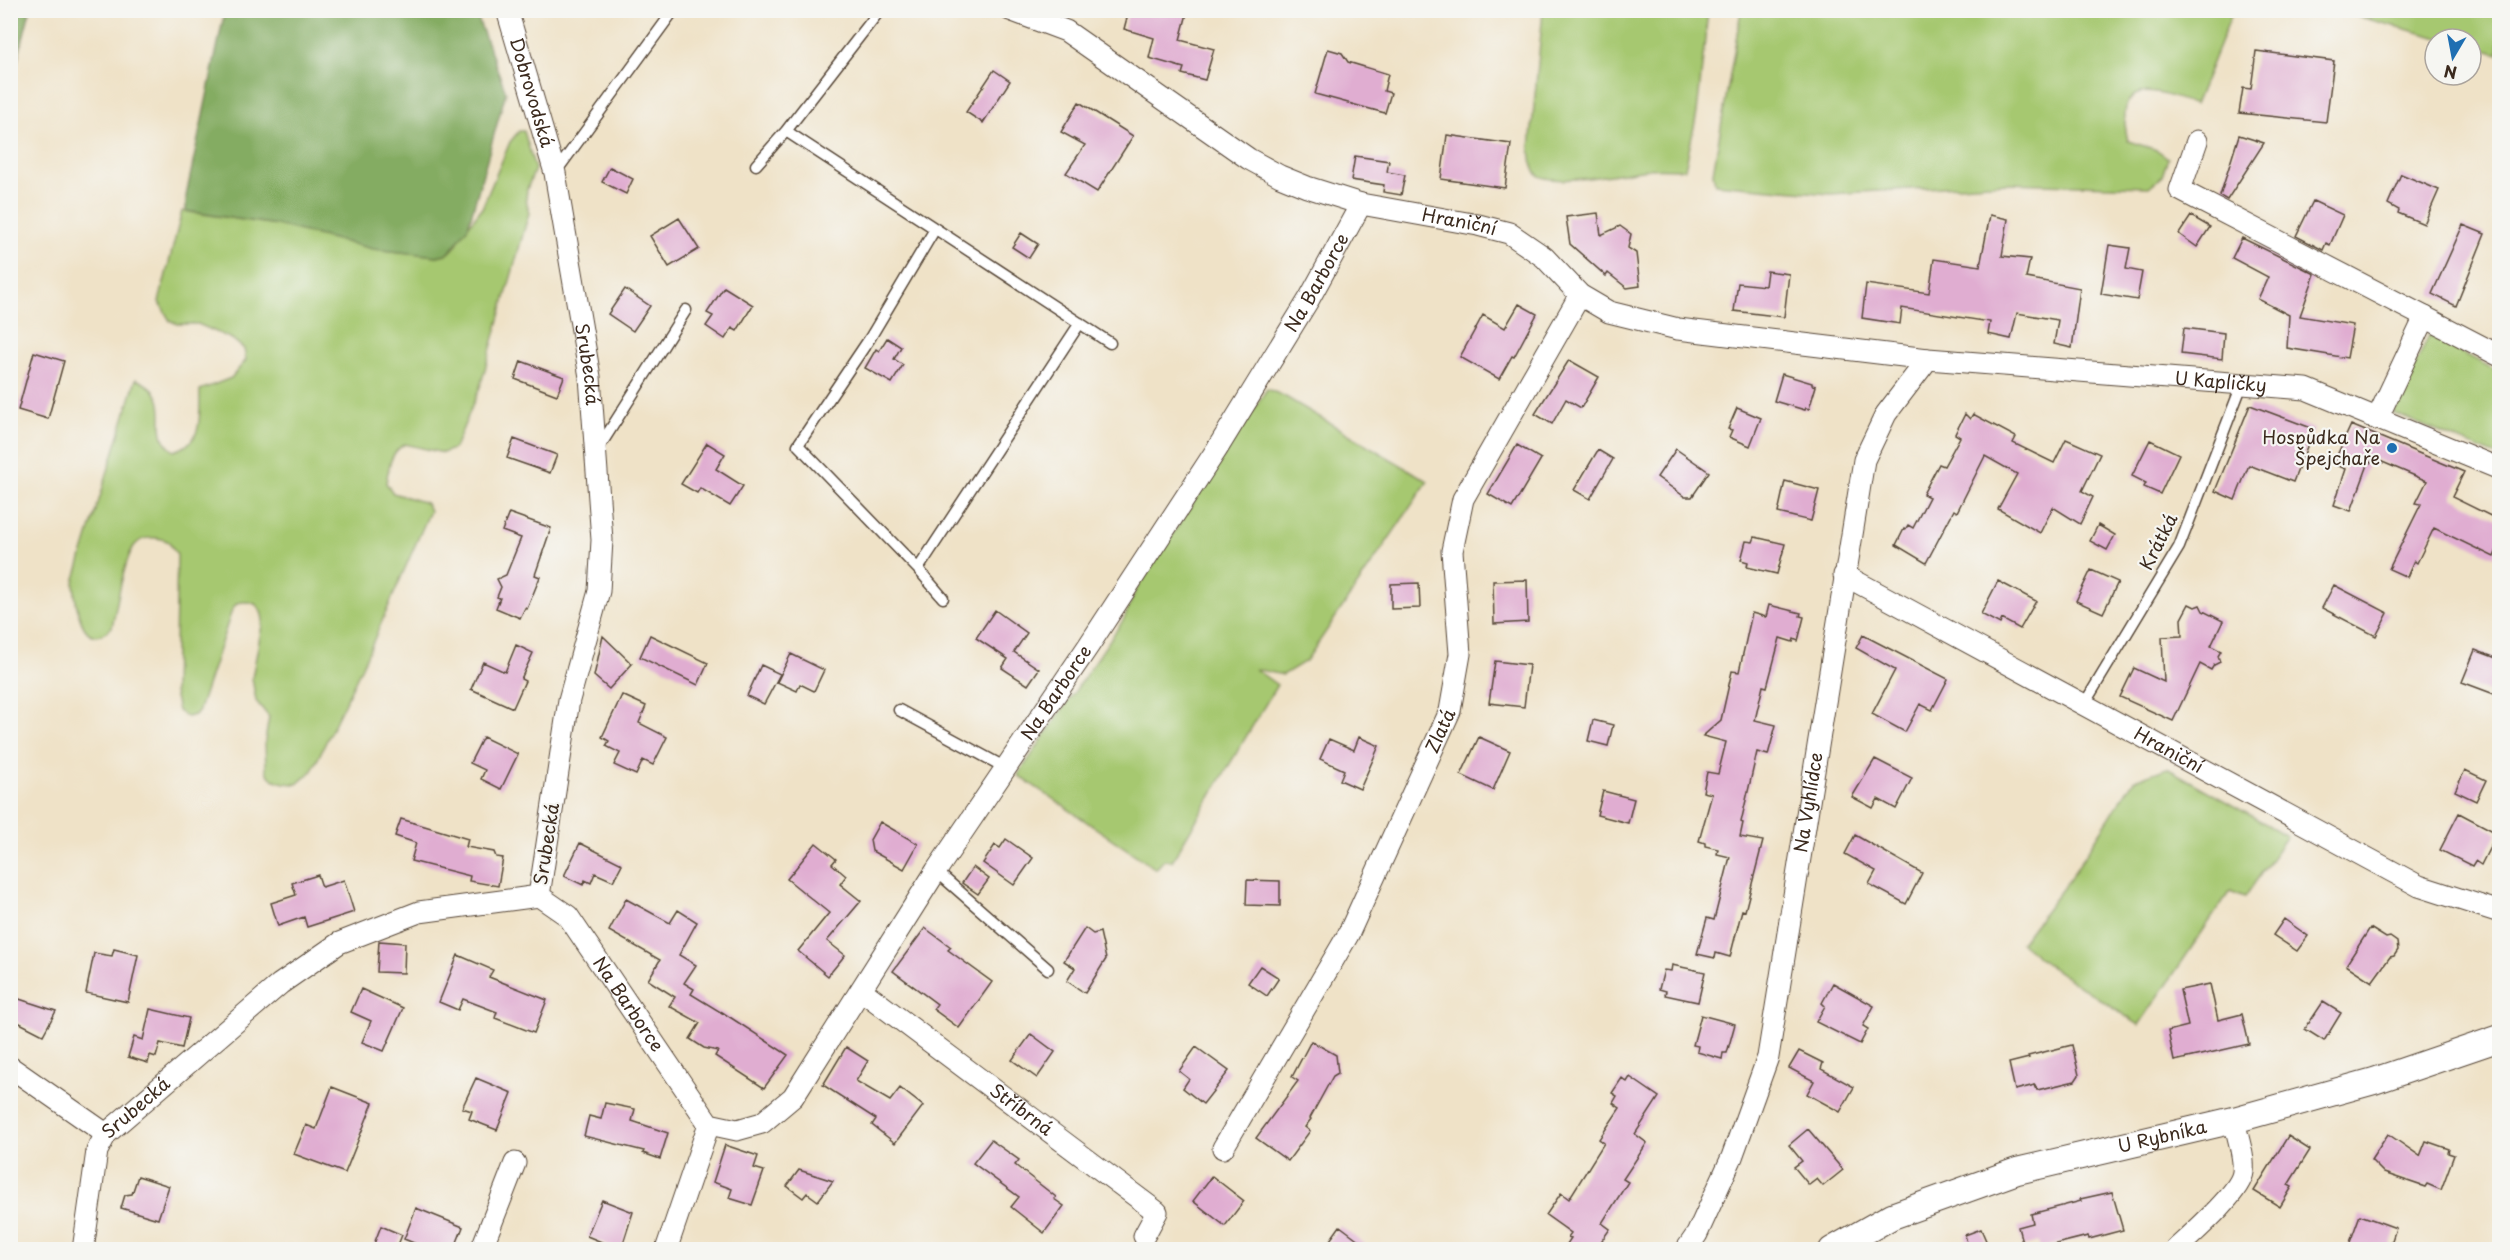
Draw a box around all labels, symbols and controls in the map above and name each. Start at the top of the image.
north arrow [2423,27,2483,87]
street label: Dobrovodská [504,34,562,151]
text: N [2442,60,2459,86]
street label: Hraniční [1420,200,1500,241]
street label: Na Barborce [1277,228,1355,337]
street label: Srubecká [569,321,607,407]
street label: U Kapličky [2174,364,2268,398]
place label: Hospůdka Na Špejchaře [2263,423,2381,471]
marker: Hospůdka Na Špejchaře [2385,441,2399,455]
street label: Krátká [2132,507,2184,574]
street label: Na Barborce [1013,639,1097,745]
street label: Zlatá [1418,703,1462,757]
street label: Hraniční [2130,719,2209,779]
street label: Na Vyhlídce [1786,750,1829,855]
street label: Srubecká [526,800,565,887]
street label: Na Barborce [587,951,671,1057]
street label: Srubecká [95,1069,176,1144]
street label: Stříbrná [985,1076,1060,1142]
street label: U Rybníka [2115,1112,2210,1159]

